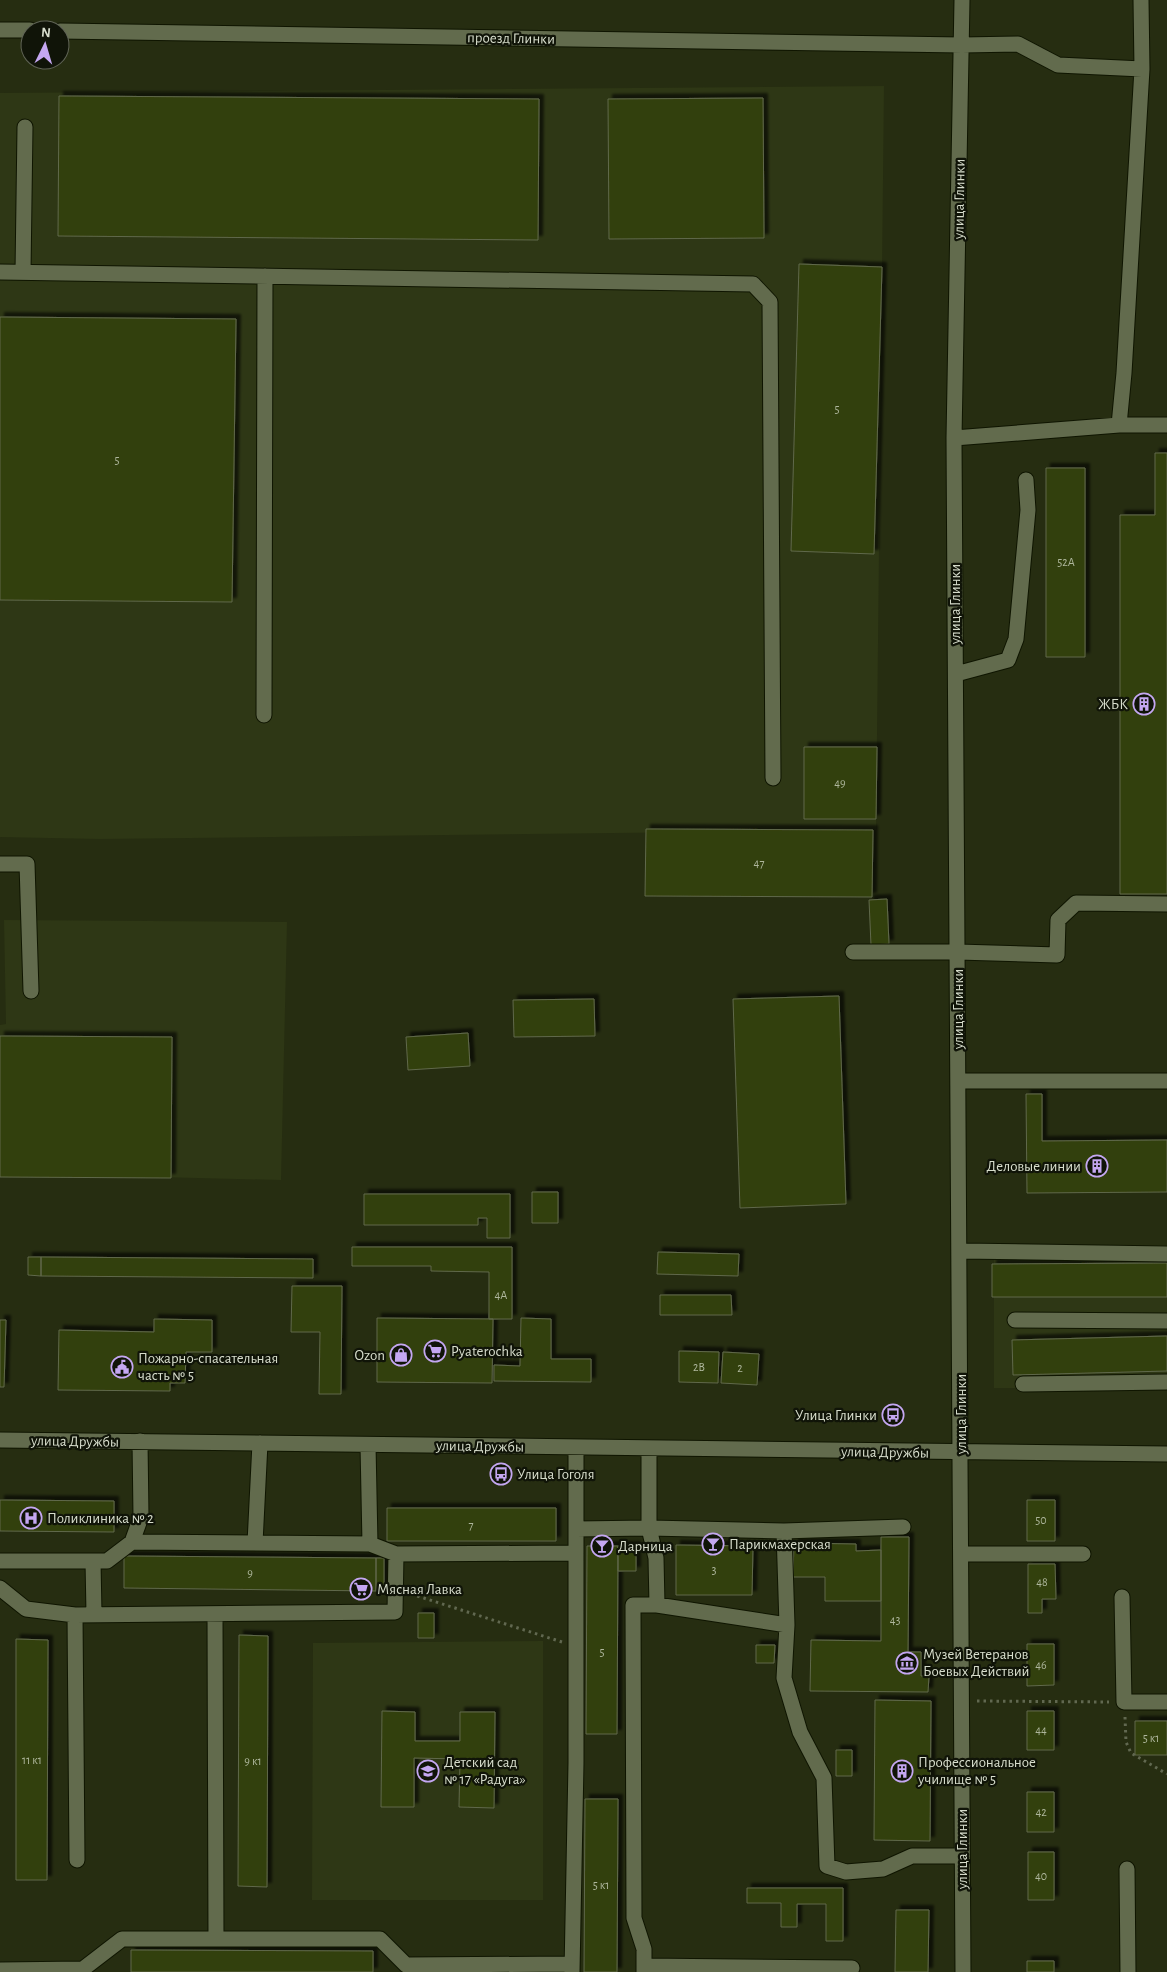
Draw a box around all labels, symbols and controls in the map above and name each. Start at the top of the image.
north arrow [20,20,70,70]
text: N [41,26,52,40]
street label: проезд Глинки [467,30,555,47]
street label: улица Глинки [951,159,968,240]
house number: 5 [834,403,840,415]
house number: 5 [114,454,120,466]
house number: 52А [1057,556,1075,568]
street label: улица Глинки [948,564,963,645]
building icon: ЖБК [1132,692,1156,716]
place label: ЖБК [1098,697,1128,712]
house number: 49 [834,777,846,789]
house number: 47 [754,857,764,869]
street label: улица Глинки [951,969,966,1050]
building icon: Деловые линии [1085,1154,1109,1178]
place label: Деловые линии [987,1159,1081,1174]
house number: 4А [495,1289,507,1301]
supermarket icon: Pyaterochka [423,1339,447,1363]
shop icon: Ozon [389,1343,413,1367]
place label: Pyaterochka [451,1344,523,1359]
place label: Ozon [355,1348,385,1363]
place label: Пожарно-спасательная часть № 5 [138,1351,278,1383]
public building icon: Пожарно-спасательная часть № 5 [110,1355,134,1379]
house number: 2В [693,1361,705,1373]
house number: 2 [737,1362,743,1374]
street label: улица Глинки [954,1374,969,1455]
bus stop icon: Улица Глинки [881,1403,905,1427]
place label: Улица Глинки [795,1408,877,1423]
street label: улица Дружбы [30,1433,119,1450]
street label: улица Дружбы [435,1438,524,1455]
street label: улица Дружбы [840,1444,929,1461]
bus stop icon: Улица Гоголя [489,1462,513,1486]
place label: Улица Гоголя [517,1467,595,1482]
hospital icon: Поликлиника № 2 [19,1506,43,1530]
place label: Поликлиника № 2 [47,1511,154,1526]
house number: 50 [1035,1514,1047,1526]
house number: 7 [468,1519,474,1531]
bar icon: Парикмахерская [701,1532,725,1556]
bar icon: Дарница [590,1534,614,1558]
place label: Парикмахерская [729,1537,831,1552]
place label: Дарница [618,1539,673,1554]
house number: 3 [712,1564,717,1576]
house number: 9 [247,1567,253,1579]
house number: 48 [1036,1576,1048,1588]
supermarket icon: Мясная Лавка [349,1577,373,1601]
place label: Мясная Лавка [377,1582,462,1597]
house number: 43 [890,1614,900,1626]
house number: 5 [599,1646,605,1658]
place label: Музей Ветеранов Боевых Действий [923,1647,1029,1679]
museum icon: Музей Ветеранов Боевых Действий [895,1651,919,1675]
house number: 46 [1035,1659,1047,1671]
house number: 44 [1035,1724,1047,1736]
house number: 5 к1 [1143,1732,1159,1744]
house number: 11 к1 [22,1754,42,1766]
house number: 9 к1 [244,1755,262,1767]
place label: Детский сад № 17 «Радуга» [444,1755,526,1787]
place label: Профессиональное училище № 5 [917,1755,1036,1787]
school or university icon: Детский сад № 17 «Радуга» [416,1759,440,1783]
building icon: Профессиональное училище № 5 [890,1759,914,1783]
house number: 42 [1035,1806,1047,1818]
street label: улица Глинки [955,1809,970,1890]
house number: 40 [1035,1870,1047,1882]
house number: 5 к1 [593,1879,609,1891]

